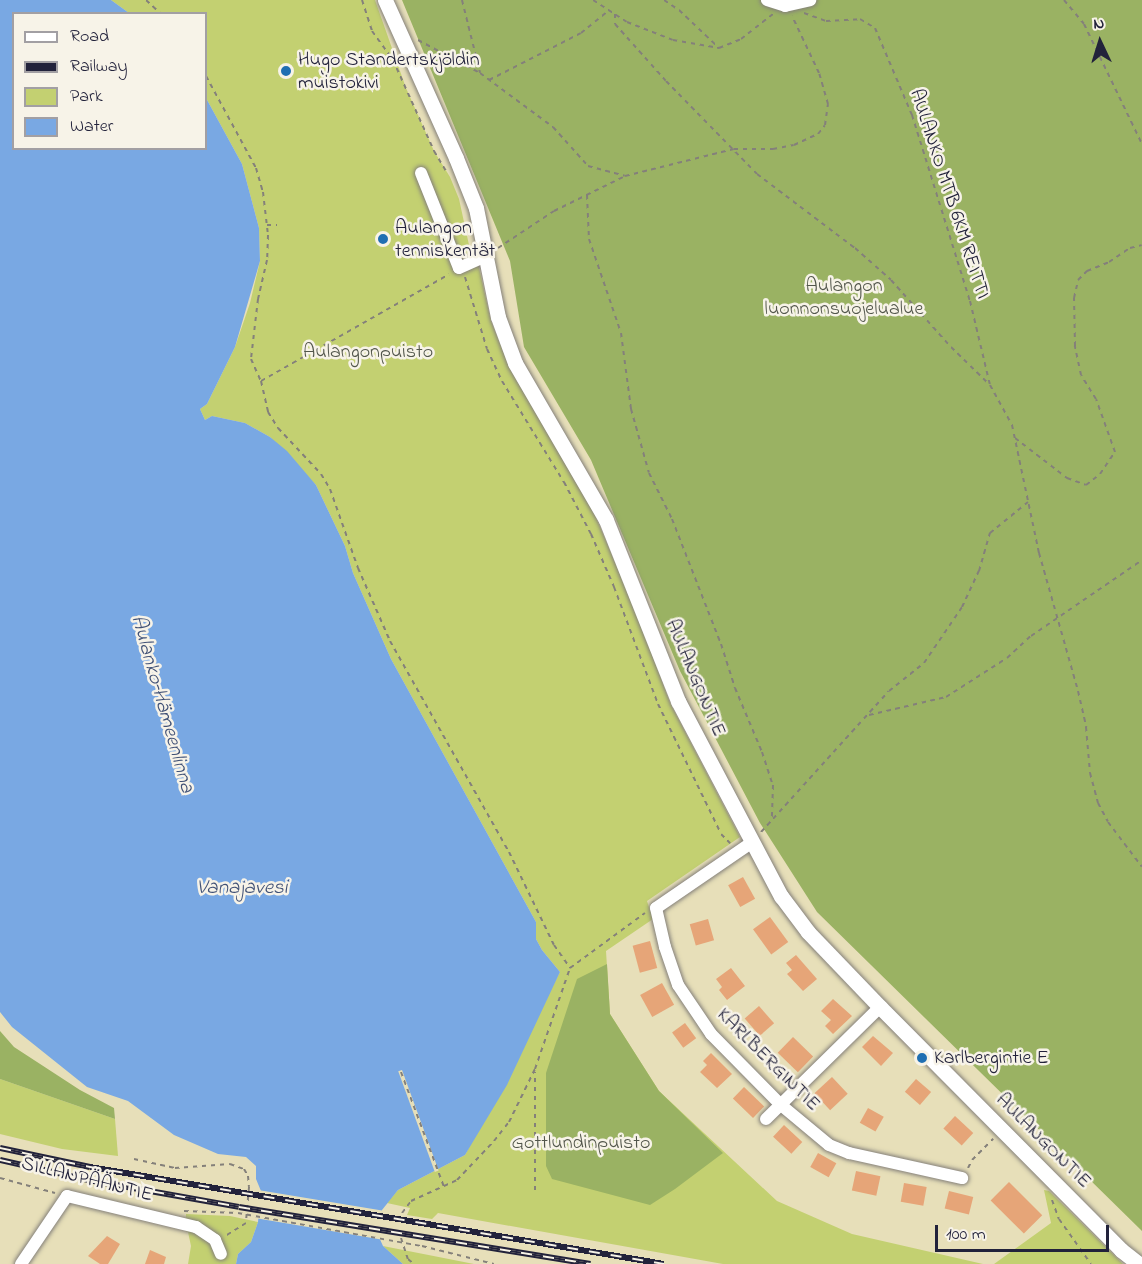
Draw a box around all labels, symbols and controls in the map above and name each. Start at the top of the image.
legend [12,12,207,150]
north arrow [1070,12,1130,72]
text: N [1093,12,1105,36]
text: Road [70,24,109,50]
place label: Hugo Standertskjöldin muistokivi [298,48,480,95]
text: Railway [70,54,127,80]
marker: Hugo Standertskjöldin muistokivi [279,64,293,78]
text: Park [70,84,103,110]
street label: AULANKO MTB 6KM REITTI [904,86,994,302]
text: Water [70,114,113,140]
place label: Aulangon tenniskentät [395,216,495,263]
marker: Aulangon tenniskentät [376,232,390,246]
park label: Aulangon luonnonsuojelualue [765,275,923,322]
park label: Aulangonpuisto [303,340,433,364]
water label: Aulanko–Hämeenlinna [125,612,199,796]
street label: AULANGONTIE [660,616,730,740]
water label: Vanajavesi [196,875,288,901]
street label: KARLBERGINTIE [711,1003,825,1117]
place label: Karlbergintie E [934,1046,1049,1070]
marker: Karlbergintie E [915,1051,929,1065]
street label: AULANGONTIE [990,1088,1096,1194]
park label: Gottlundinpuisto [512,1131,650,1155]
street label: SILLANPÄÄNTIE [19,1152,155,1208]
scale bar [938,1213,1112,1251]
text: 100 m [946,1222,986,1248]

